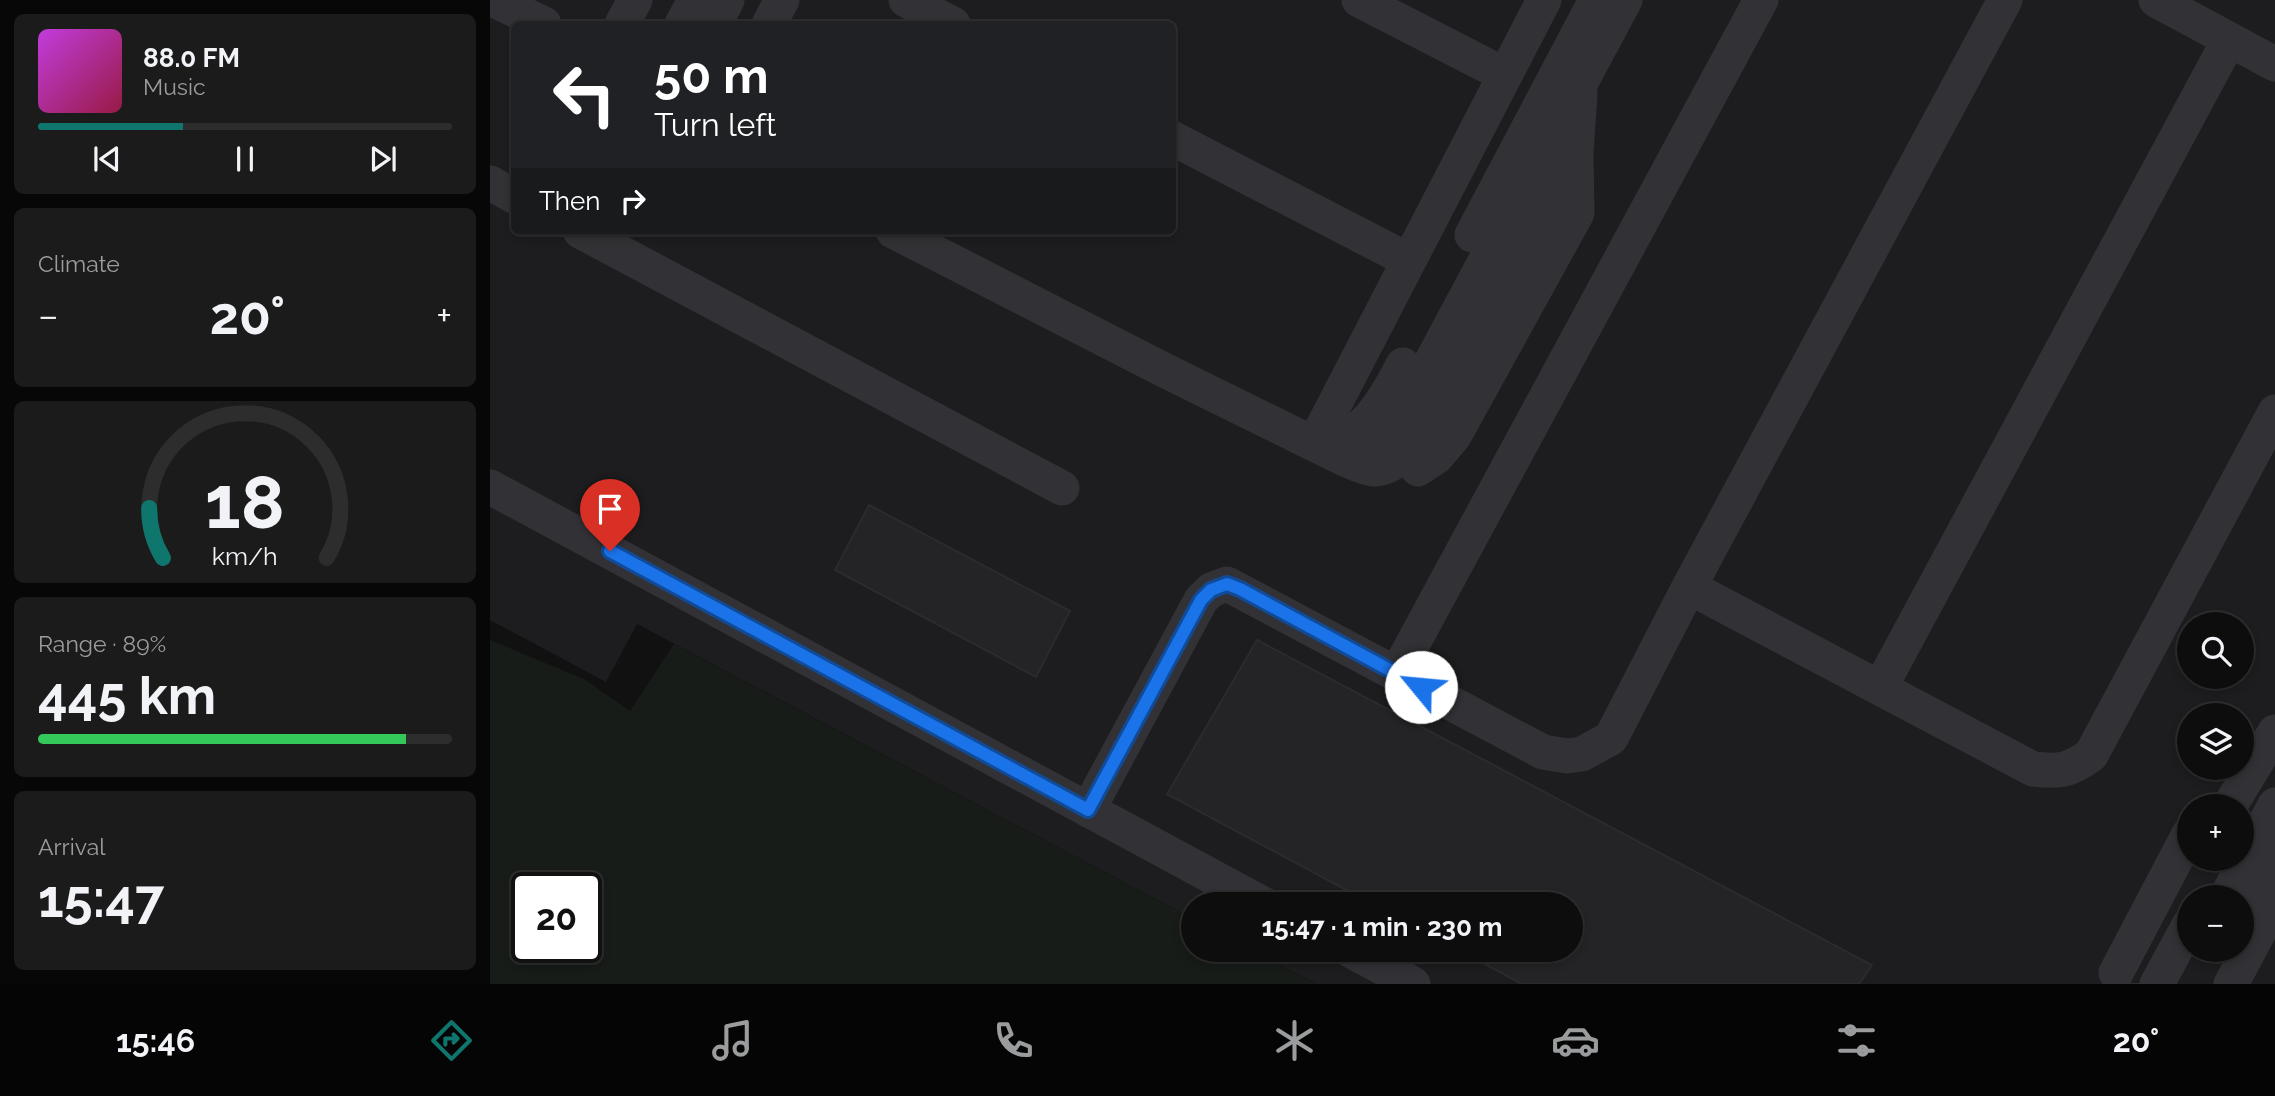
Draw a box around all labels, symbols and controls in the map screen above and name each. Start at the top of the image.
text: 88.0 FM [143,43,240,73]
text: 50 m [654,47,769,104]
icon: left [539,49,630,140]
text: Music [143,73,206,100]
text: Turn left [654,106,776,143]
icon: previous [88,140,126,178]
icon: pause [226,140,264,178]
icon: next [364,140,402,178]
icon: right [614,182,652,220]
text: Then [539,186,600,216]
text: Climate [38,250,120,277]
text: 20° [210,285,285,346]
text: − [38,293,58,338]
text: + [436,293,452,338]
text: 18 [205,460,285,545]
pin [580,479,640,551]
icon: arrive [591,490,629,528]
text: km/h [212,541,278,571]
map controls [2177,612,2254,962]
button: search [2177,612,2254,689]
text: Range · 89% [38,630,166,657]
position arrow [1384,650,1458,724]
text: 445 km [38,665,216,726]
button: layers [2177,703,2254,780]
button: + [2177,794,2254,871]
text: Arrival [38,833,105,860]
text: 15:47 [38,868,164,929]
speed limit sign: 20 [511,872,602,963]
button: − [2177,885,2254,962]
text: 15:47 · 1 min · 230 m [1262,912,1502,942]
icon: directions [427,1016,476,1065]
icon: music [708,1016,757,1065]
icon: phone [989,1016,1038,1065]
icon: climate [1270,1016,1319,1065]
icon: car [1551,1016,1600,1065]
icon: filters [1832,1016,1881,1065]
text: 15:46 [116,1022,195,1059]
text: 20° [2113,1022,2159,1059]

